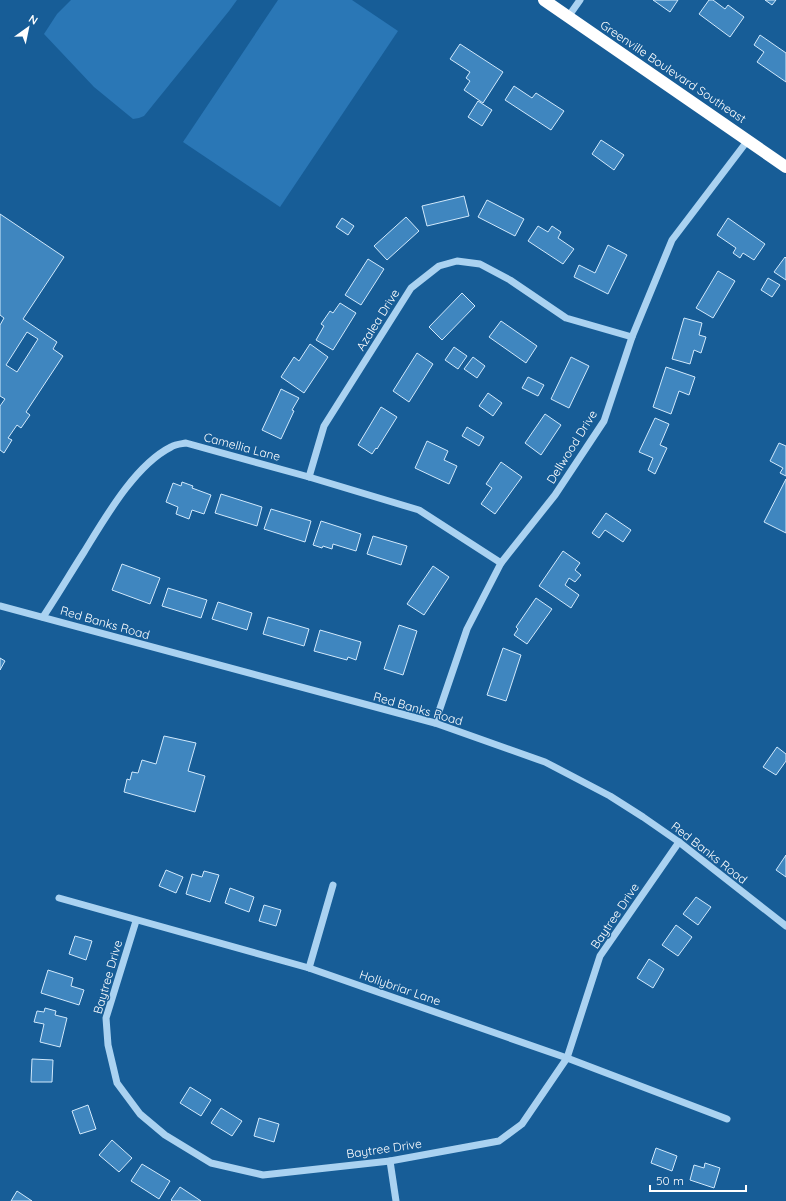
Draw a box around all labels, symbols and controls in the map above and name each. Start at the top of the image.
north arrow [8,8,48,48]
text: N [26,12,41,28]
street label: Greenville Boulevard Southeast [597,17,749,126]
street label: Azalea Drive [353,286,403,353]
street label: Dellwood Drive [543,407,600,486]
street label: Camellia Lane [202,429,282,464]
street label: Red Banks Road [59,603,152,642]
street label: Red Banks Road [372,689,465,728]
street label: Red Banks Road [668,818,750,887]
street label: Baytree Drive [587,880,642,951]
street label: Baytree Drive [90,938,125,1015]
street label: Hollybriar Lane [358,967,443,1009]
street label: Baytree Drive [345,1136,423,1161]
scale bar [650,1167,746,1193]
text: 50 m [656,1173,684,1188]

